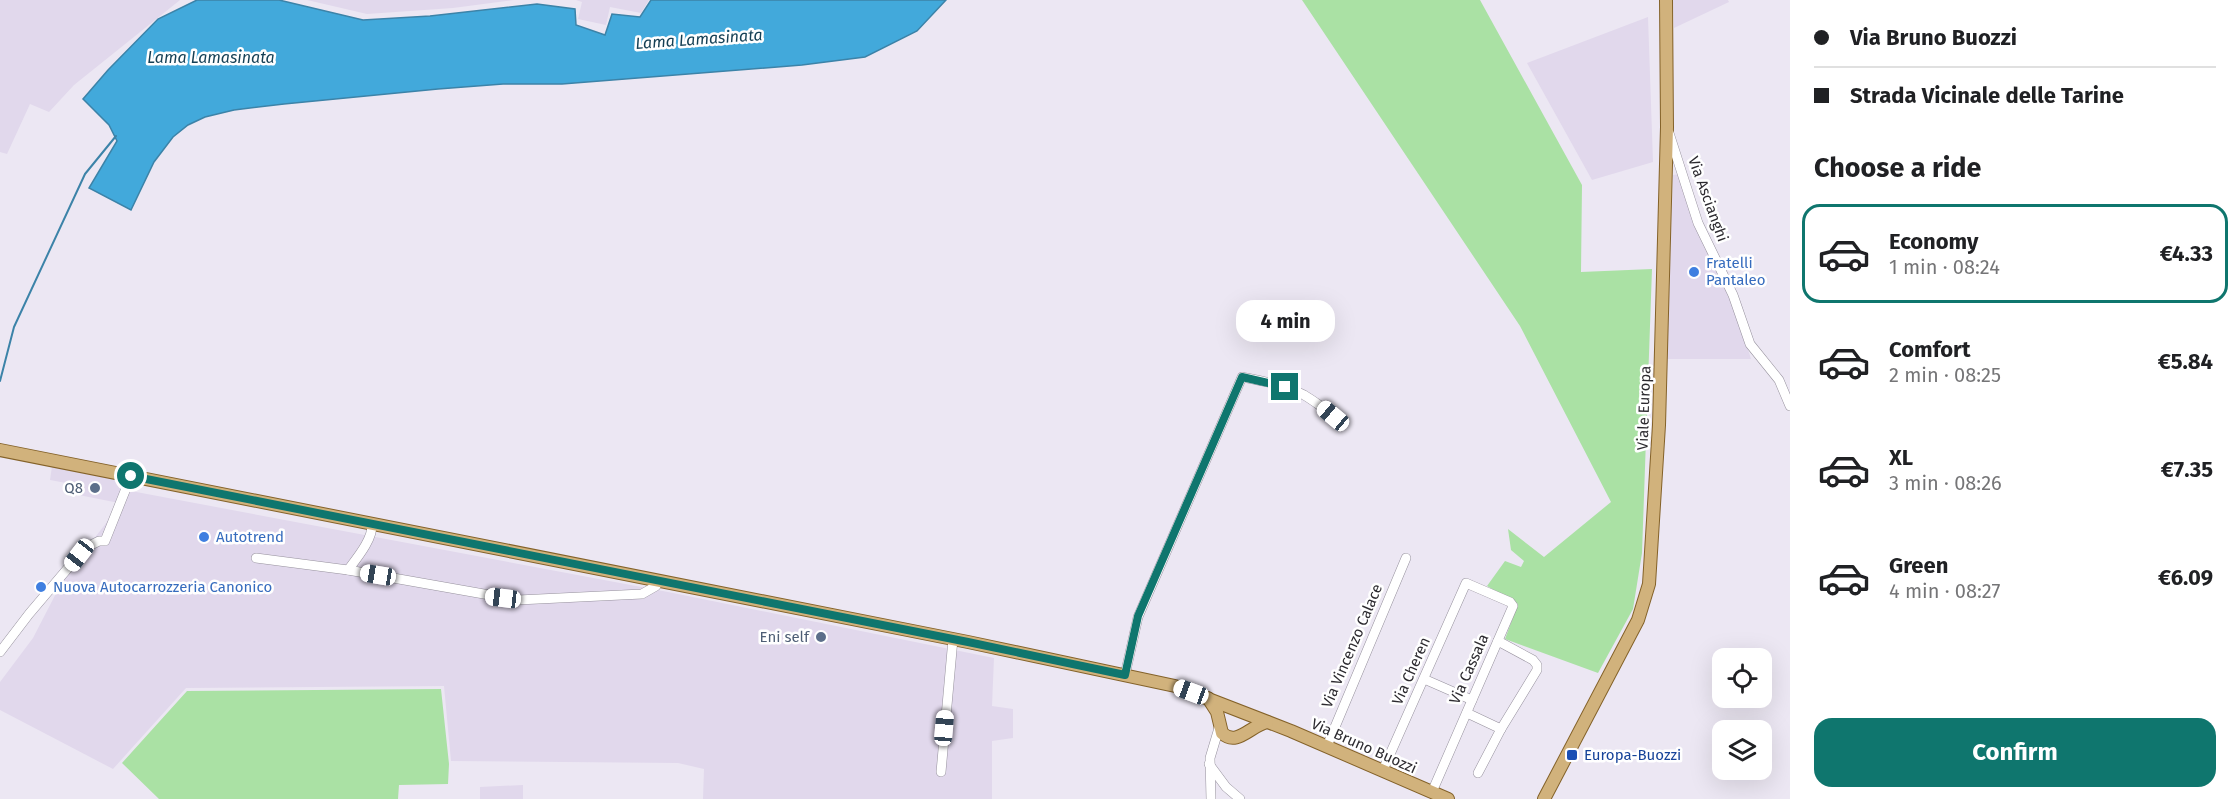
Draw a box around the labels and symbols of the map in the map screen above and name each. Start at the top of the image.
water label: Lama Lamasinata [635,25,763,53]
water label: Lama Lamasinata [147,48,275,67]
street label: Via Ascianghi [1684,154,1732,244]
place label: Fratelli Pantaleo [1706,254,1765,289]
marker: Fratelli Pantaleo [1687,265,1701,279]
callout: 4 min [1236,300,1334,342]
street label: Viale Europa [1634,365,1654,451]
route end [1271,373,1298,400]
car [1313,398,1353,434]
route start [117,462,144,489]
place label: Q8 [64,479,83,497]
marker: Q8 [88,481,102,495]
place label: Autotrend [216,528,284,546]
marker: Autotrend [197,530,211,544]
car [61,535,97,575]
car [359,563,397,587]
place label: Nuova Autocarrozzeria Canonico [53,578,272,596]
marker: Nuova Autocarrozzeria Canonico [34,580,48,594]
street label: Via Vincenzo Calace [1318,581,1386,711]
car [484,587,522,609]
place label: Eni self [760,628,810,646]
marker: Eni self [814,630,828,644]
street label: Via Cassala [1445,631,1493,707]
street label: Via Cheren [1388,634,1434,708]
car [1171,677,1211,707]
car [933,709,955,747]
street label: Via Bruno Buozzi [1308,715,1420,777]
place label: Europa-Buozzi [1584,746,1681,764]
marker: Europa-Buozzi [1565,748,1579,762]

